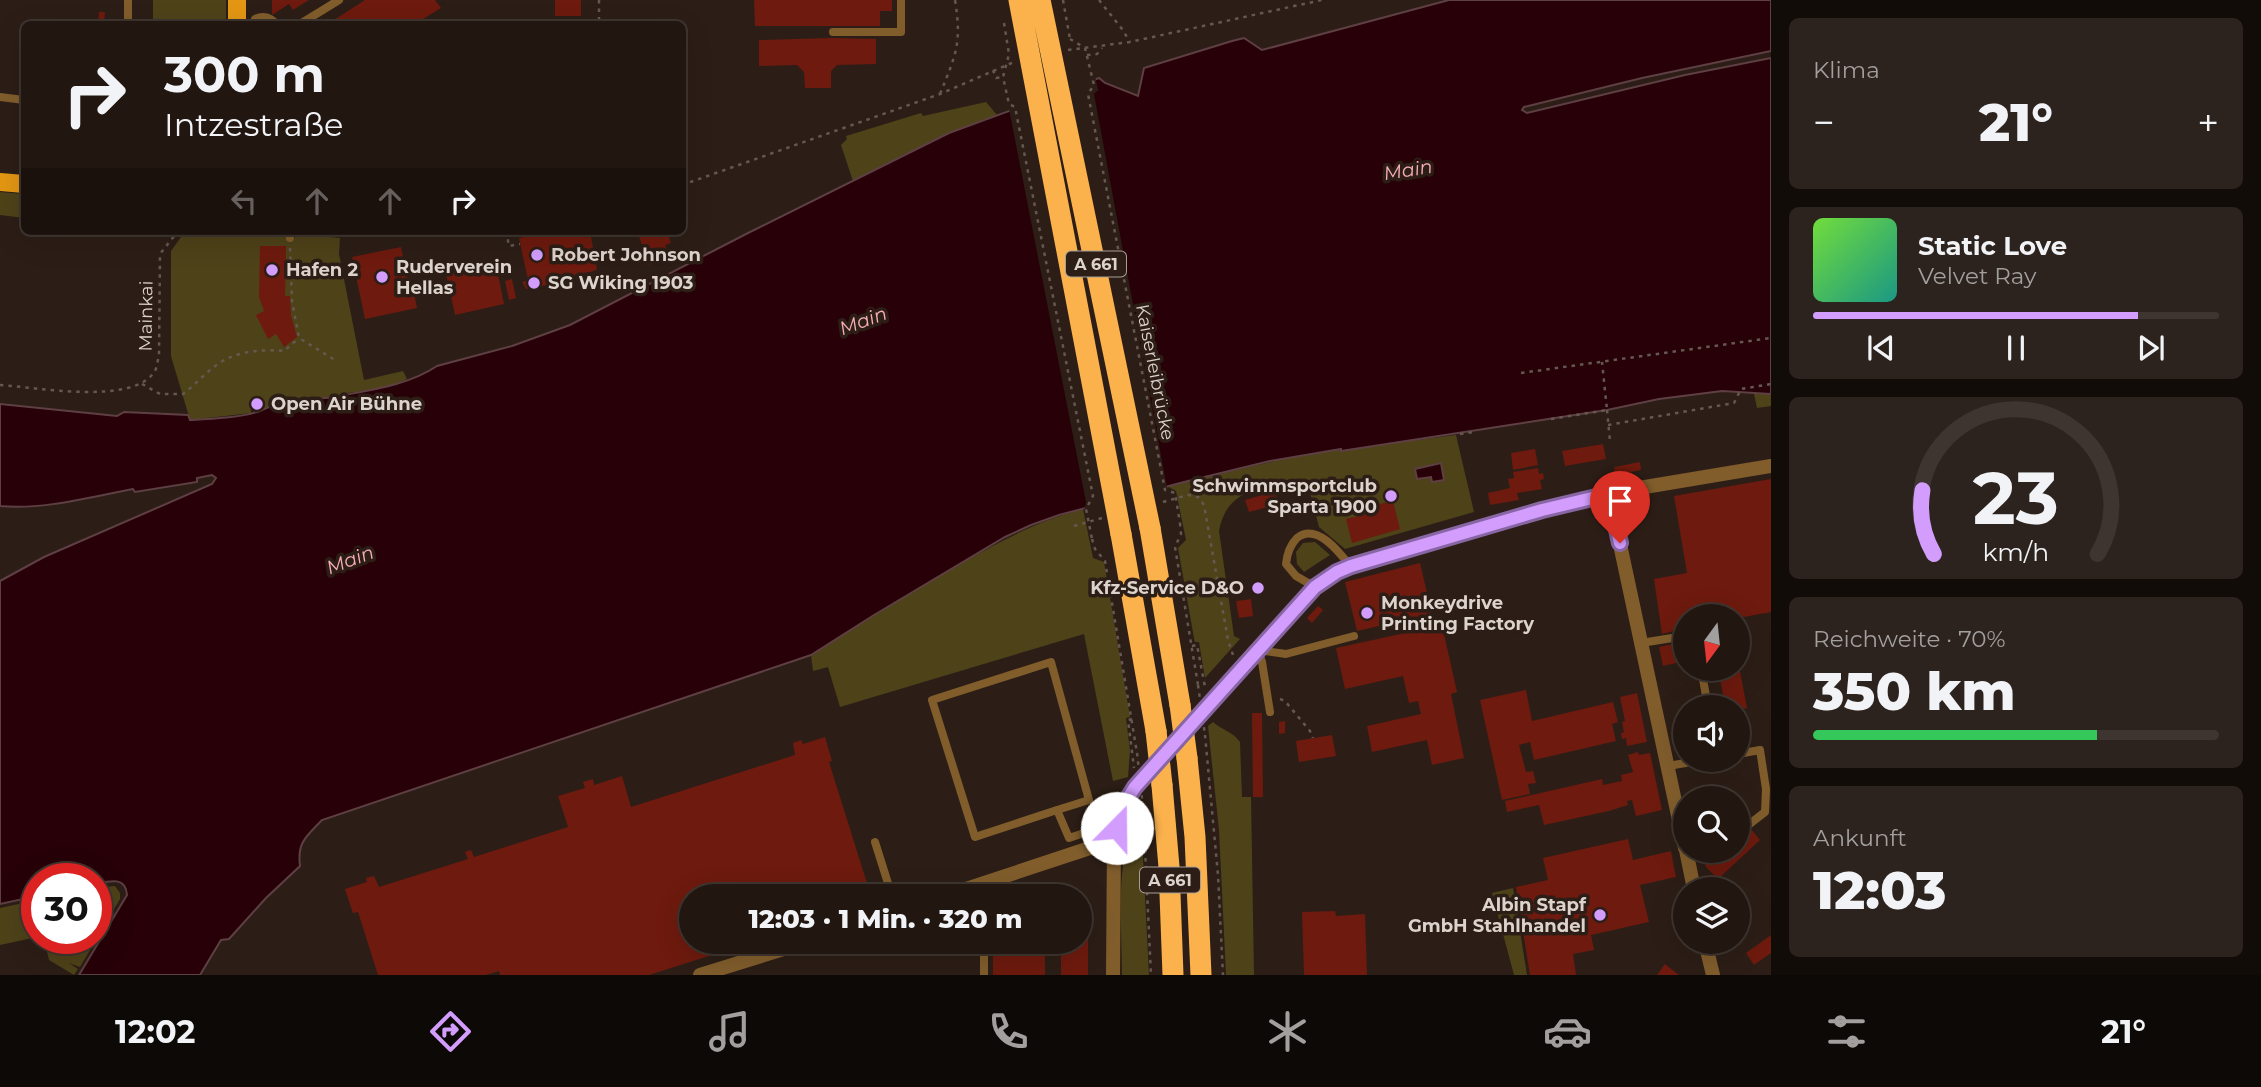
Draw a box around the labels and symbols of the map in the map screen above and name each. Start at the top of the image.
water label: Main [1382,155,1434,185]
place label: Robert Johnson [551,244,701,266]
marker: Robert Johnson [529,247,545,263]
road number: A 661 [1066,252,1126,276]
place label: Ruderverein Hellas [396,256,512,299]
place label: Hafen 2 [286,259,358,281]
marker: Hafen 2 [264,262,280,278]
marker: Ruderverein Hellas [374,269,390,285]
place label: SG Wiking 1903 [548,272,694,294]
marker: SG Wiking 1903 [526,275,542,291]
street label: Mainkai [134,280,158,352]
water label: Main [836,302,890,340]
street label: Kaiserleibrücke [1131,302,1179,442]
place label: Open Air Bühne [271,393,422,415]
marker: Open Air Bühne [249,396,265,412]
pin [1590,471,1650,543]
place label: Schwimmsportclub Sparta 1900 [1193,475,1377,518]
marker: Schwimmsportclub Sparta 1900 [1383,488,1399,504]
water label: Main [323,540,377,580]
place label: Kfz-Service D&O [1090,577,1244,599]
marker: Kfz-Service D&O [1250,580,1266,596]
place label: Monkeydrive Printing Factory [1381,592,1534,635]
north arrow [1673,604,1750,681]
marker: Monkeydrive Printing Factory [1359,605,1375,621]
position arrow [1080,791,1154,865]
speed limit sign: 30 [21,863,112,954]
road number: A 661 [1140,867,1200,892]
place label: Albin Stapf GmbH Stahlhandel [1408,894,1587,937]
marker: Albin Stapf GmbH Stahlhandel [1592,907,1608,923]

